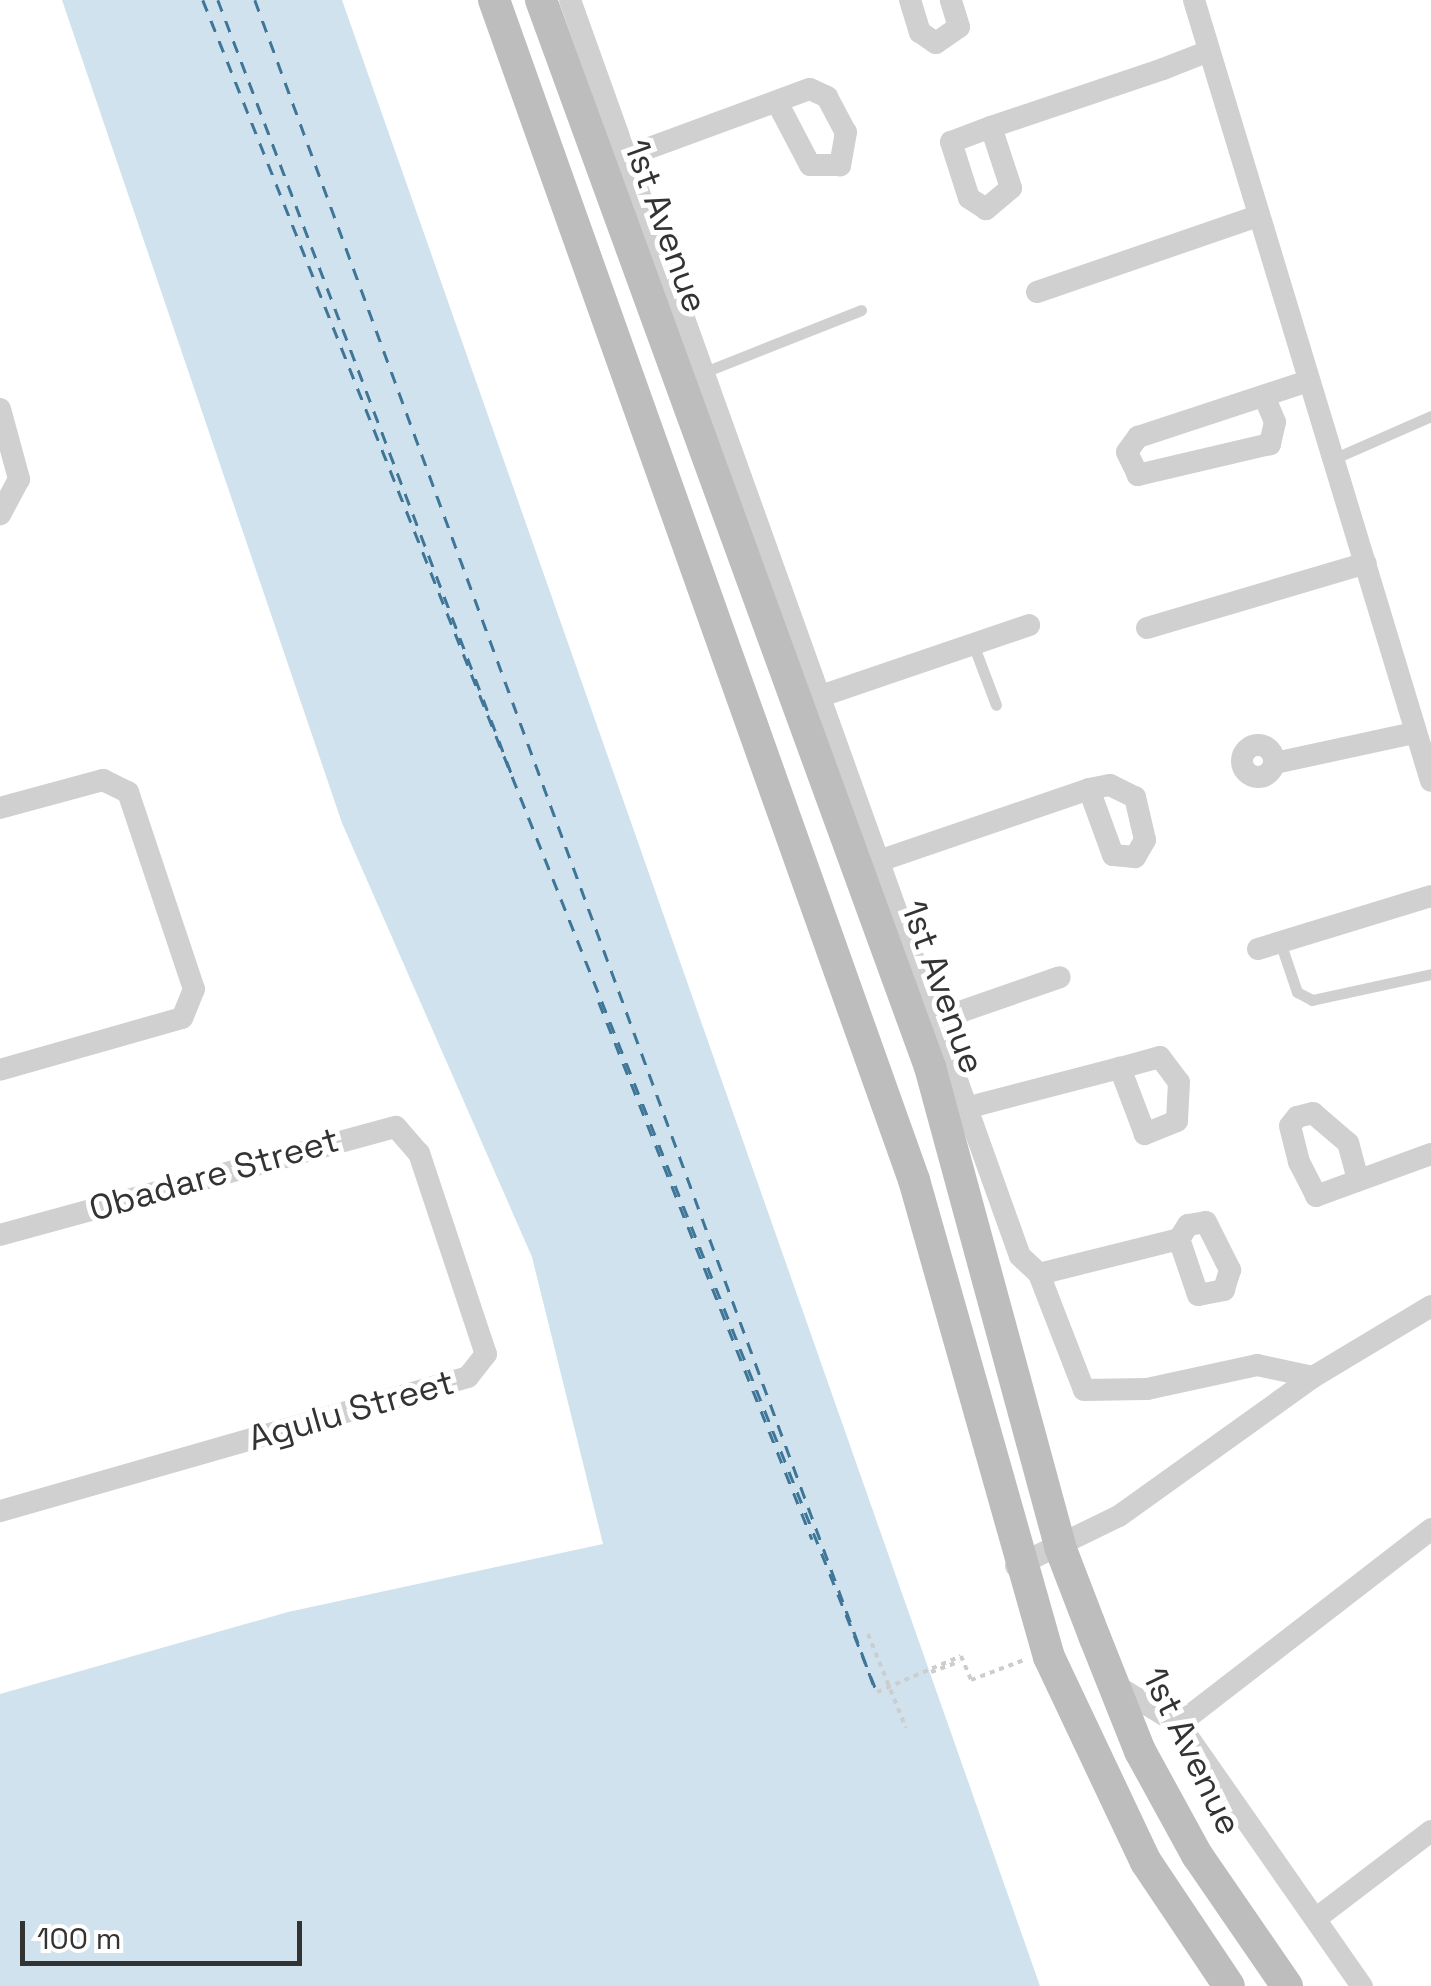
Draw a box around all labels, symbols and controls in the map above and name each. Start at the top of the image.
street label: 1st Avenue [615,134,717,318]
street label: 1st Avenue [892,895,994,1079]
street label: Obadare Street [84,1118,344,1230]
street label: Agulu Street [243,1361,459,1459]
street label: 1st Avenue [1133,1660,1251,1842]
scale bar [25,1901,308,1963]
text: 100 m [37,1919,122,1958]

